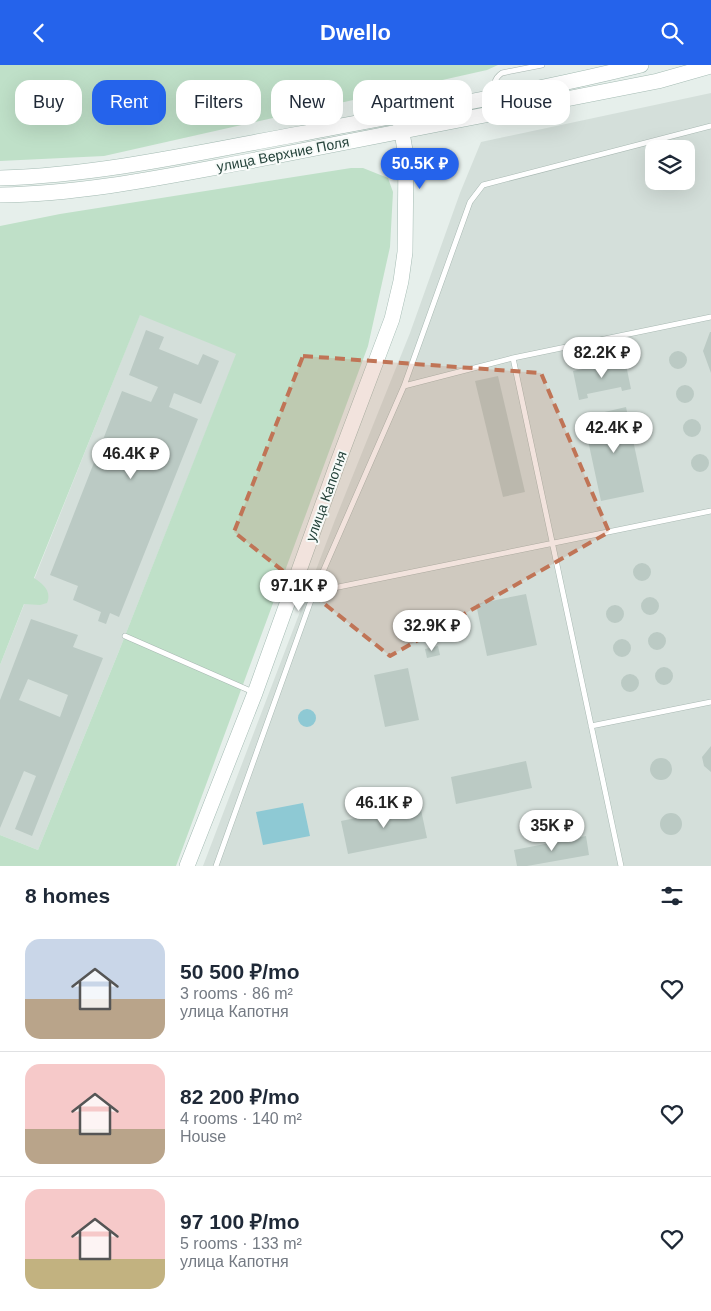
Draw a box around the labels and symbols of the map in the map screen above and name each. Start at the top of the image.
street label: улица Верхние Поля [215,133,351,175]
pin: 50.5K ₽ [374,147,466,190]
pin: 82.2K ₽ [556,337,648,379]
pin: 42.4K ₽ [568,411,660,454]
pin: 46.4K ₽ [85,437,177,480]
street label: улица Капотня [302,449,350,543]
pin: 97.1K ₽ [253,569,345,612]
pin: 32.9K ₽ [386,609,478,652]
pin: 46.1K ₽ [338,787,430,829]
pin: 35K ₽ [517,809,587,852]

